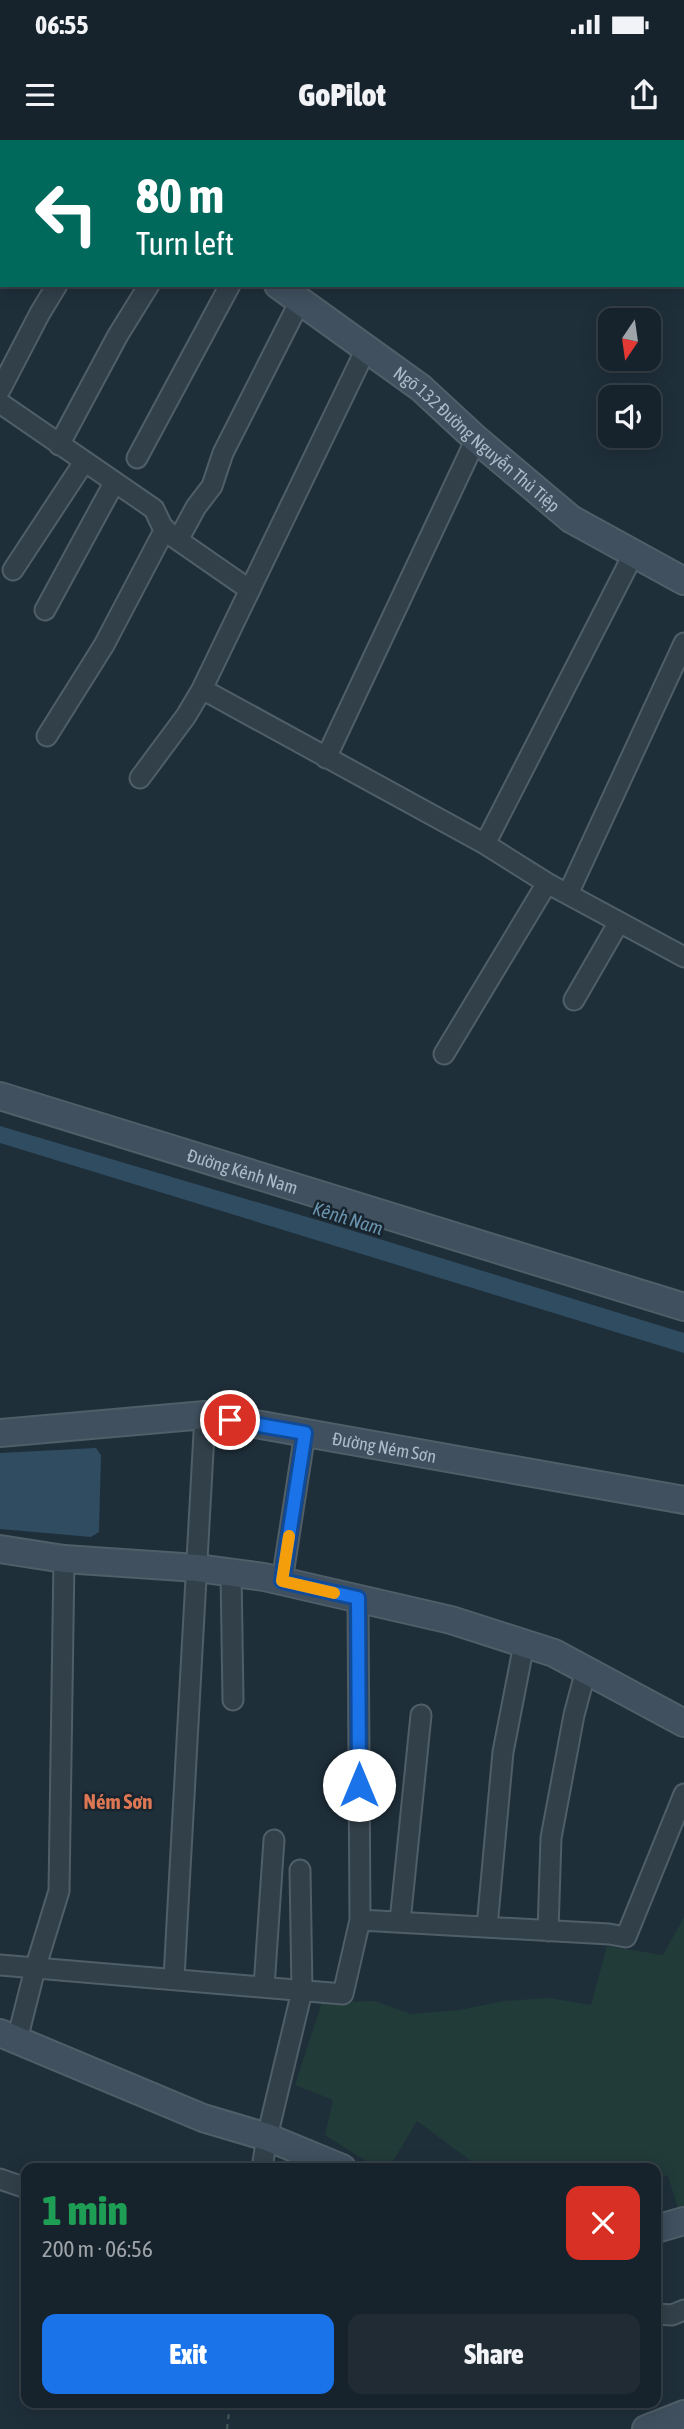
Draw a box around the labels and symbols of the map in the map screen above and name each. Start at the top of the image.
north arrow [598,308,662,371]
street label: Ngõ 132 Đường Nguyễn Thủ Tiệp [390,362,565,516]
street label: Đường Kênh Nam [185,1144,301,1198]
water label: Kênh Nam [310,1197,386,1239]
pin [200,1390,260,1450]
street label: Đường Ném Sơn [331,1427,438,1466]
position arrow [322,1748,396,1822]
district label: Ném Sơn [84,1789,152,1813]

